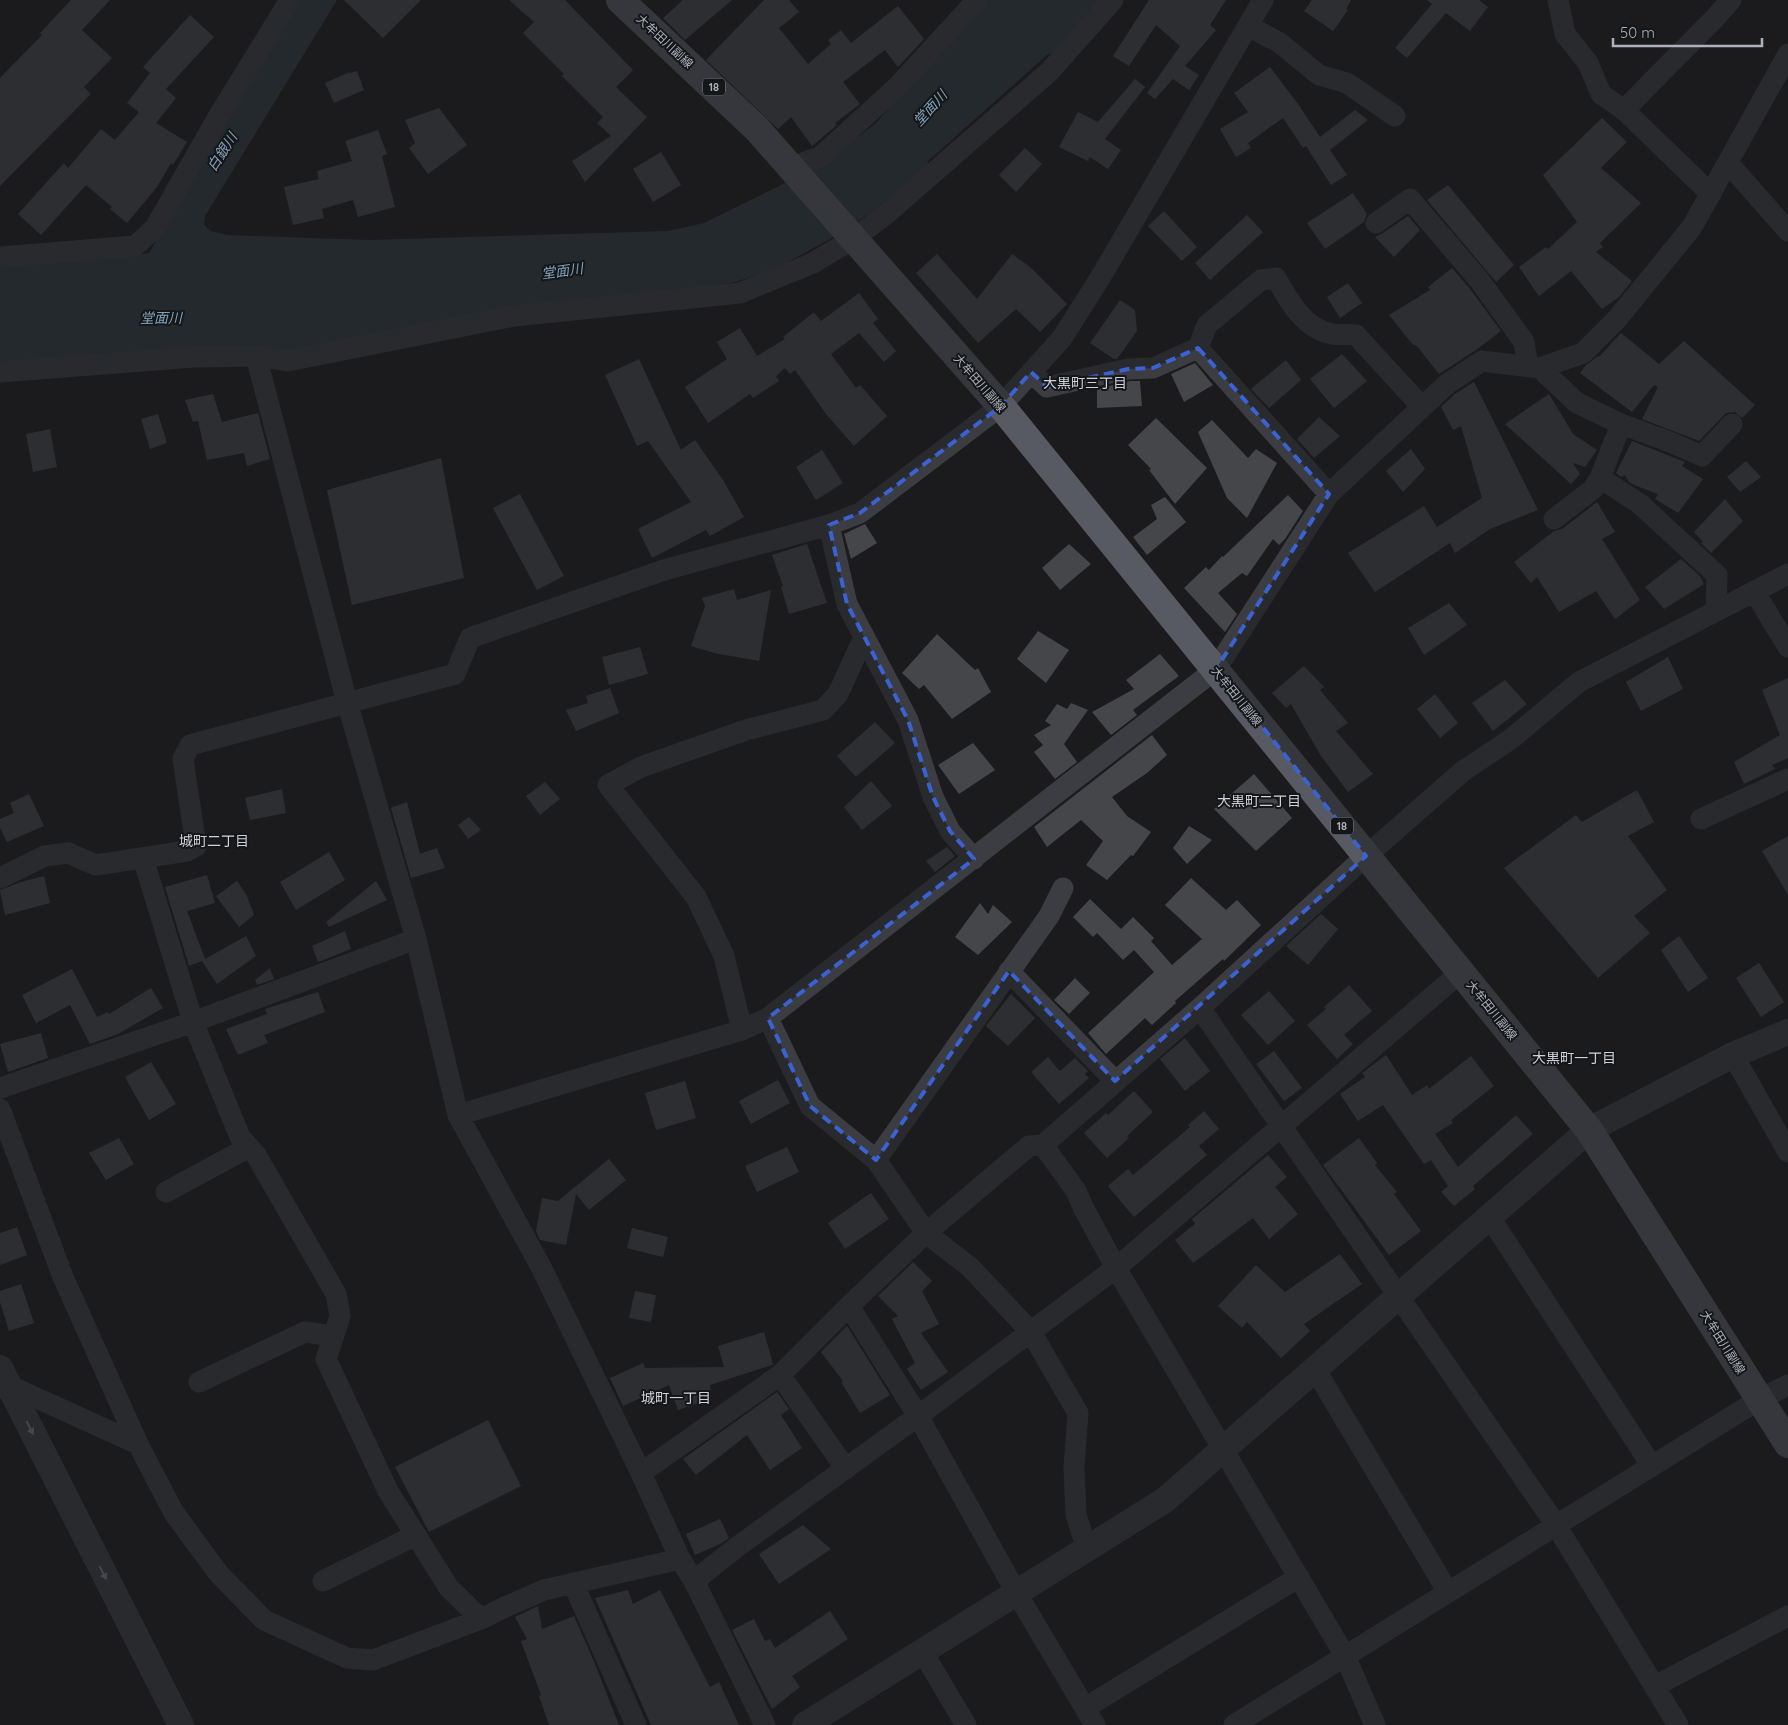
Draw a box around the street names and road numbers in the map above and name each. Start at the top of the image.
street label: 大牟田川副線 [634,11,696,71]
road number: 18 [703,78,725,95]
street label: 大牟田川副線 [951,351,1009,415]
street label: 大牟田川副線 [1209,663,1265,729]
road number: 18 [1331,818,1353,834]
street label: 大牟田川副線 [1464,977,1520,1043]
street label: 大牟田川副線 [1698,1307,1748,1377]

